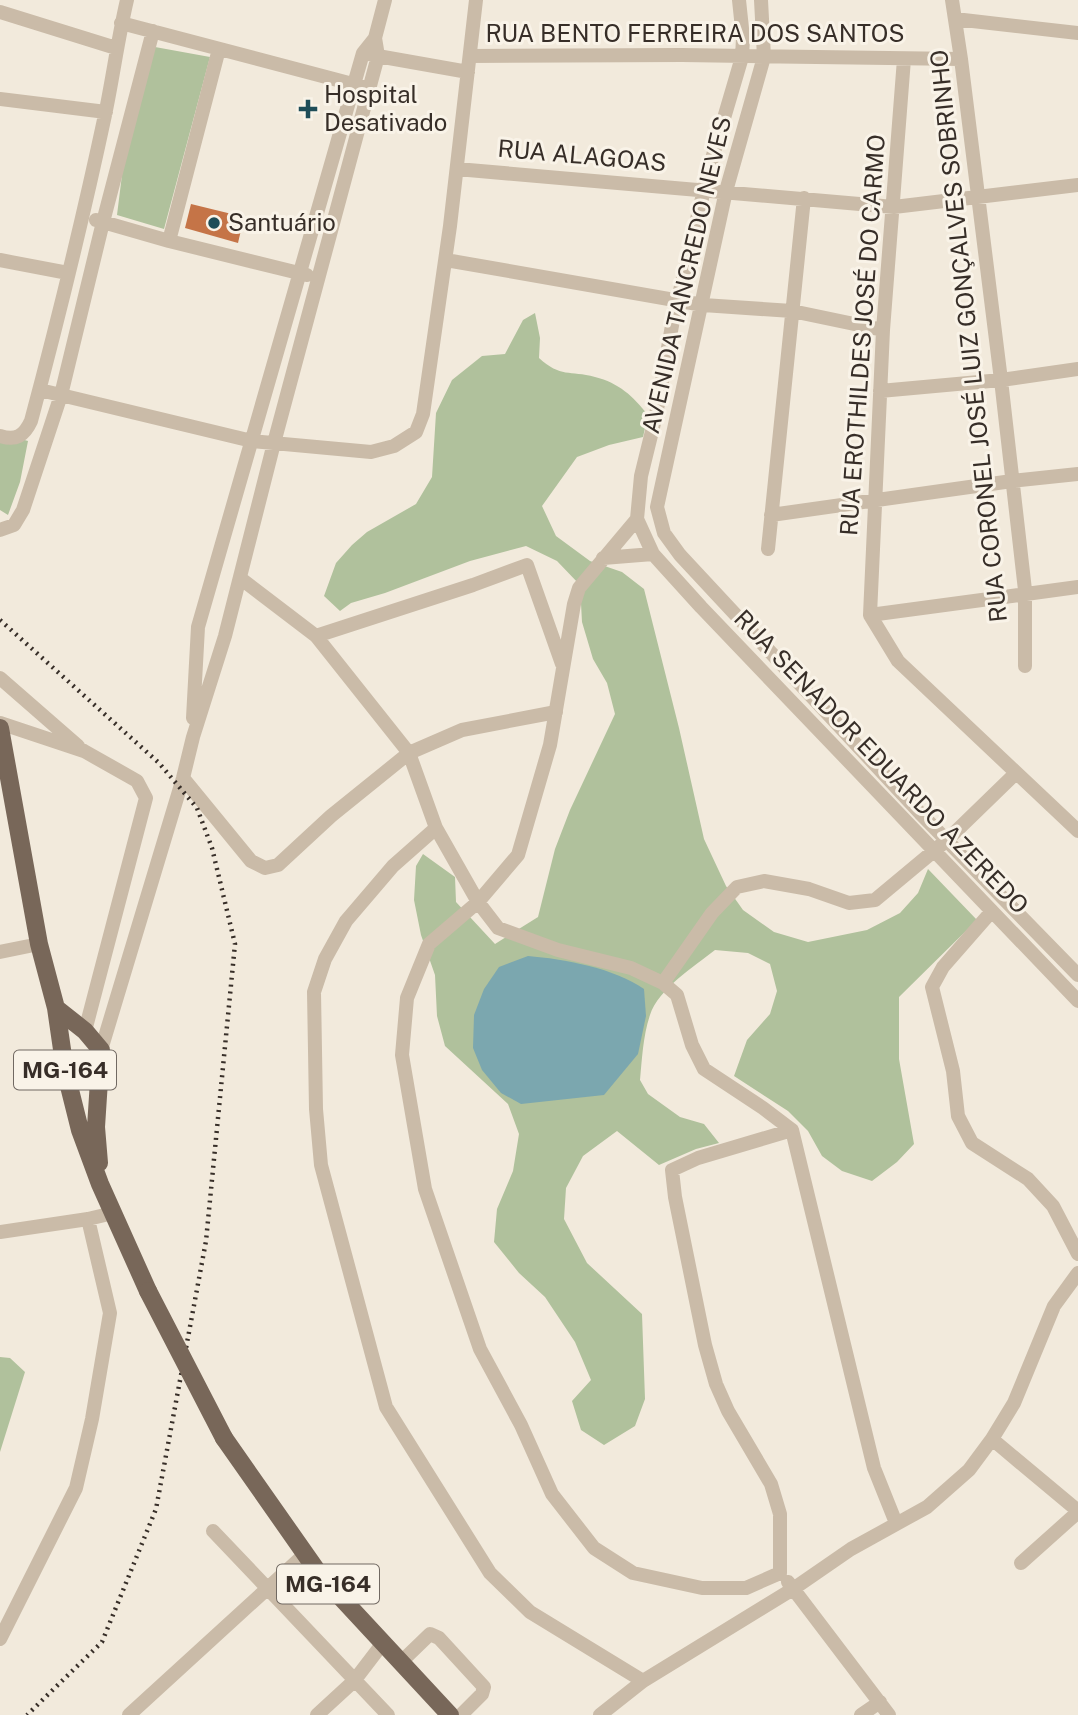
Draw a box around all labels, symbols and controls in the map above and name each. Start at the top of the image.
street label: RUA BENTO FERREIRA DOS SANTOS [485,19,905,47]
street label: RUA CORONEL JOSÉ LUIZ GONÇALVES SOBRINHO [924,48,1012,624]
place label: Hospital Desativado [324,80,447,136]
marker: Hospital Desativado [298,99,318,119]
street label: AVENIDA TANCREDO NEVES [636,113,736,436]
street label: RUA EROTHILDES JOSÉ DO CARMO [834,133,890,537]
street label: RUA ALAGOAS [497,134,668,176]
place label: Santuário [228,208,336,236]
marker: Santuário [206,215,222,231]
street label: RUA SENADOR EDUARDO AZEREDO [729,604,1035,919]
road number: MG-164 [14,1050,116,1090]
road number: MG-164 [277,1564,379,1604]

